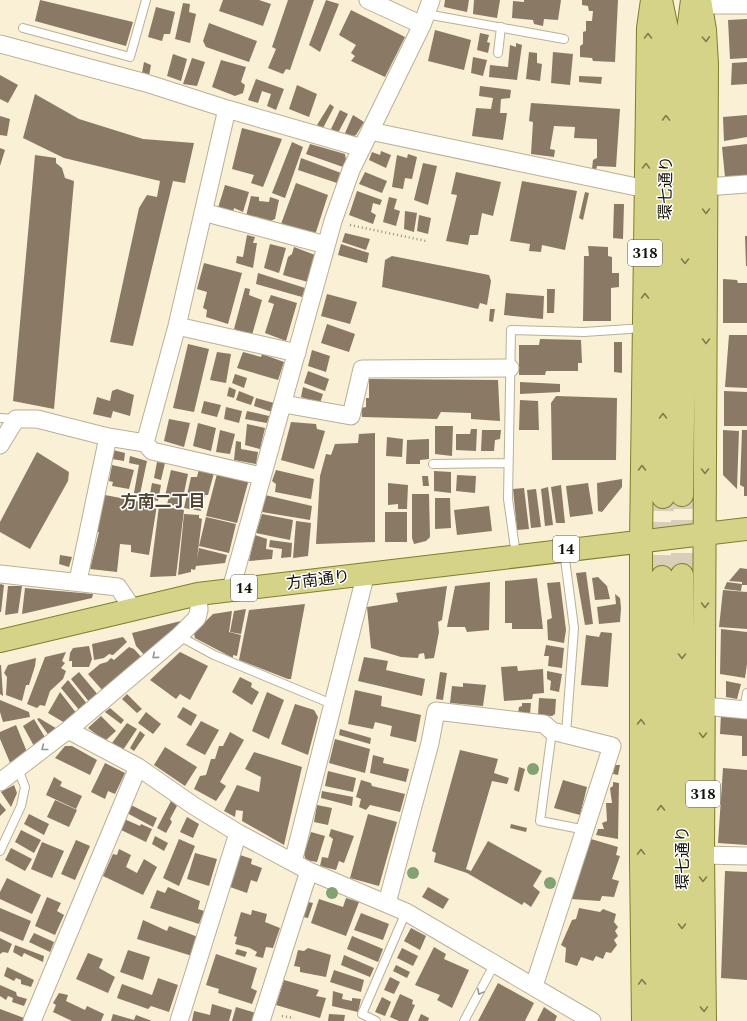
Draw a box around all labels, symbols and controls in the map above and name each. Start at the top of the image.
one-way arrow [644,33,652,39]
one-way arrow [701,36,710,42]
one-way arrow [662,115,670,121]
street label: 環七通り [653,156,679,220]
one-way arrow [642,163,650,169]
one-way arrow [702,208,710,214]
road number: 318 [628,240,662,266]
one-way arrow [681,258,689,264]
one-way arrow [641,293,649,299]
one-way arrow [702,338,710,344]
one-way arrow [659,413,667,419]
one-way arrow [638,465,647,471]
one-way arrow [701,468,709,474]
district label: 方南二丁目 [121,489,206,515]
road number: 14 [553,536,579,562]
street label: 方南通り [285,564,351,596]
road number: 14 [231,575,257,601]
one-way arrow [701,602,709,608]
one-way arrow [153,652,160,659]
one-way arrow [678,653,686,659]
one-way arrow [637,719,645,725]
one-way arrow [699,732,707,738]
one-way arrow [42,744,49,751]
road number: 318 [686,781,720,807]
one-way arrow [657,805,665,811]
street label: 環七通り [671,826,695,890]
one-way arrow [637,849,645,855]
one-way arrow [699,876,707,882]
one-way arrow [678,923,686,929]
one-way arrow [637,979,646,985]
one-way arrow [477,988,484,995]
one-way arrow [700,1006,708,1012]

